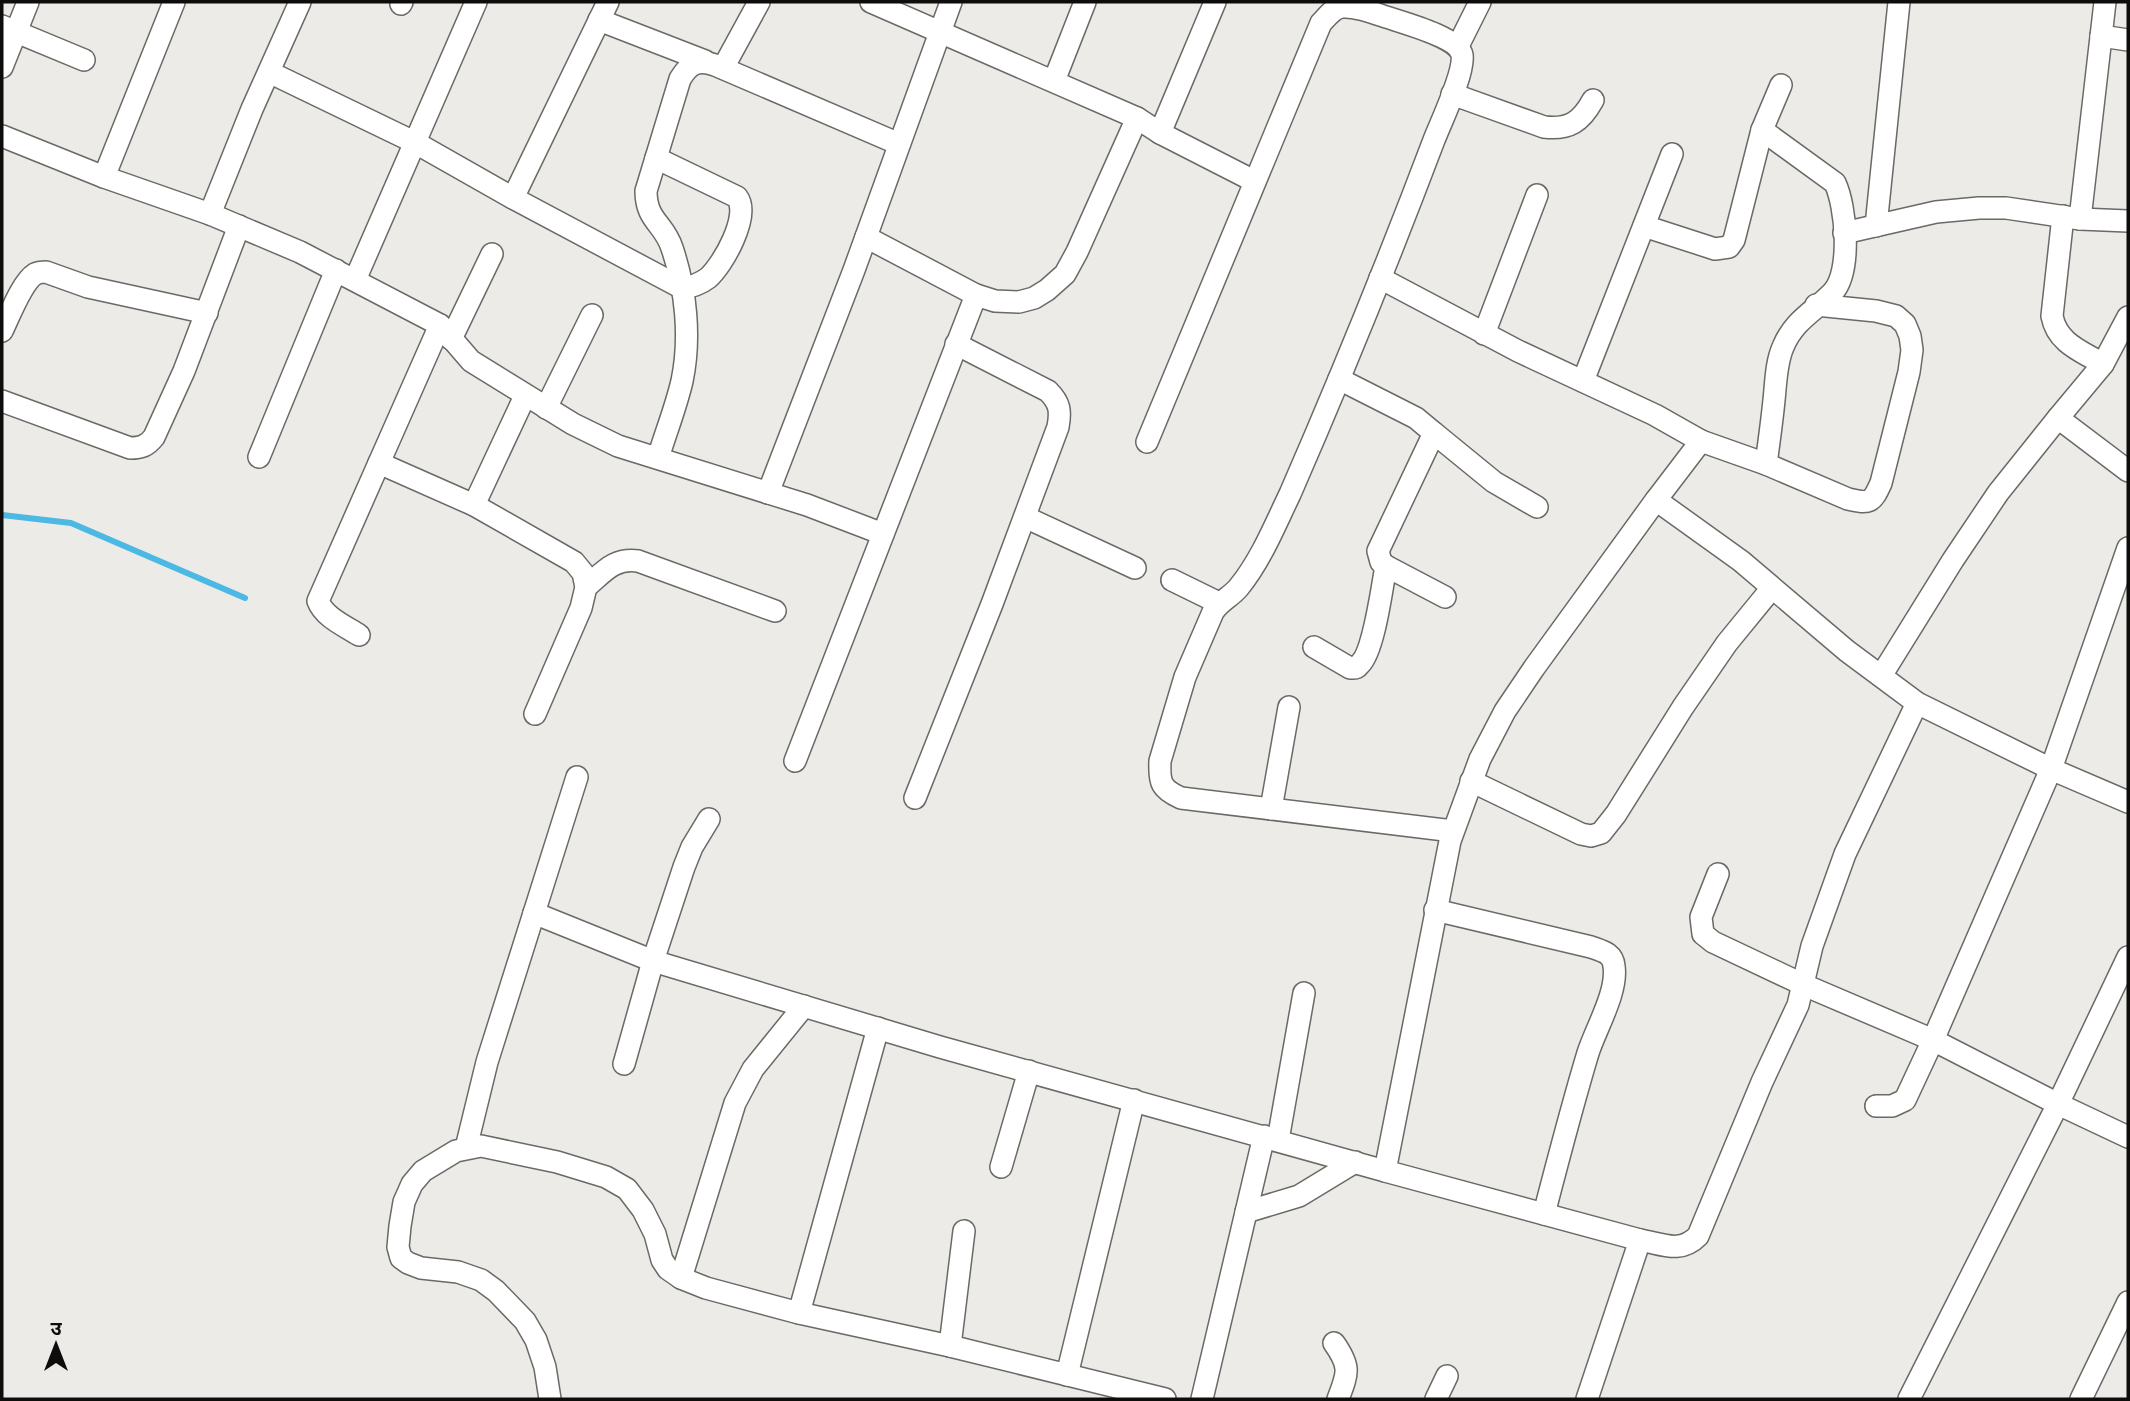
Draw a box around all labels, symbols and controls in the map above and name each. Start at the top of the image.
north arrow [21,1310,91,1380]
text: उ [50,1316,62,1339]

